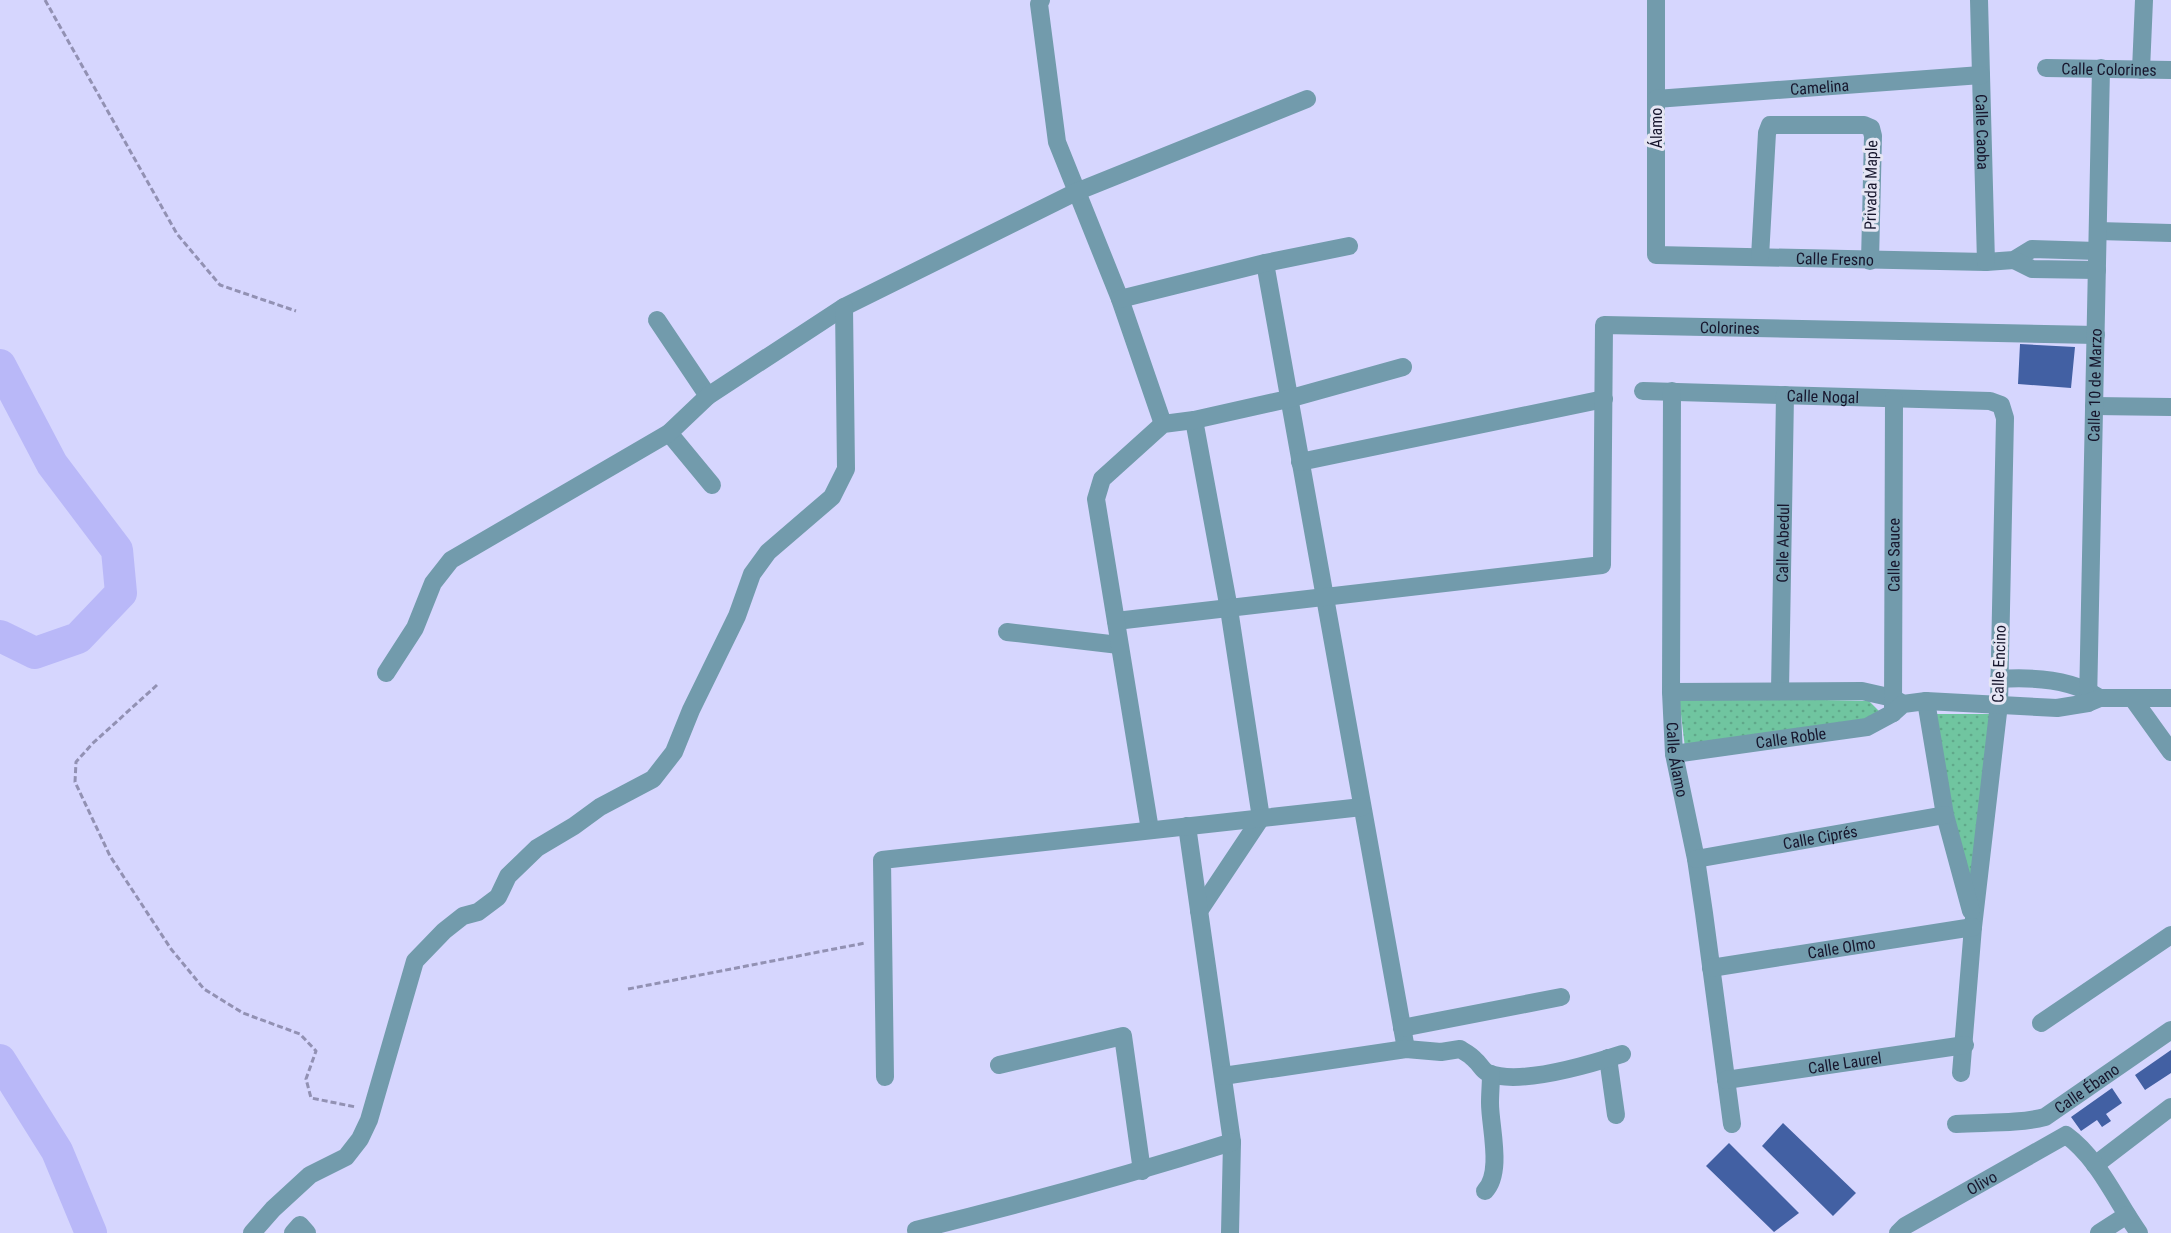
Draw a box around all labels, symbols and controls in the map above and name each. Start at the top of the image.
street label: Calle Colorines [2061,59,2157,79]
street label: Camelina [1789,75,1850,99]
street label: Calle Caoba [1972,94,1993,170]
street label: Álamo [1647,108,1666,148]
street label: Privada Maple [1861,140,1881,230]
street label: Calle Fresno [1796,248,1874,269]
street label: Colorines [1700,317,1760,338]
street label: Calle 10 de Marzo [2084,328,2105,442]
street label: Calle Nogal [1786,386,1859,407]
street label: Calle Abedul [1772,503,1793,583]
street label: Calle Sauce [1884,518,1903,592]
street label: Calle Encino [1988,625,2010,703]
street label: Calle Álamo [1663,722,1692,799]
street label: Calle Roble [1754,723,1827,752]
street label: Calle Ciprés [1781,821,1859,853]
street label: Calle Olmo [1806,933,1877,962]
street label: Calle Laurel [1807,1048,1883,1077]
street label: Calle Ébano [2051,1059,2123,1117]
street label: Olivo [1963,1167,2000,1199]

